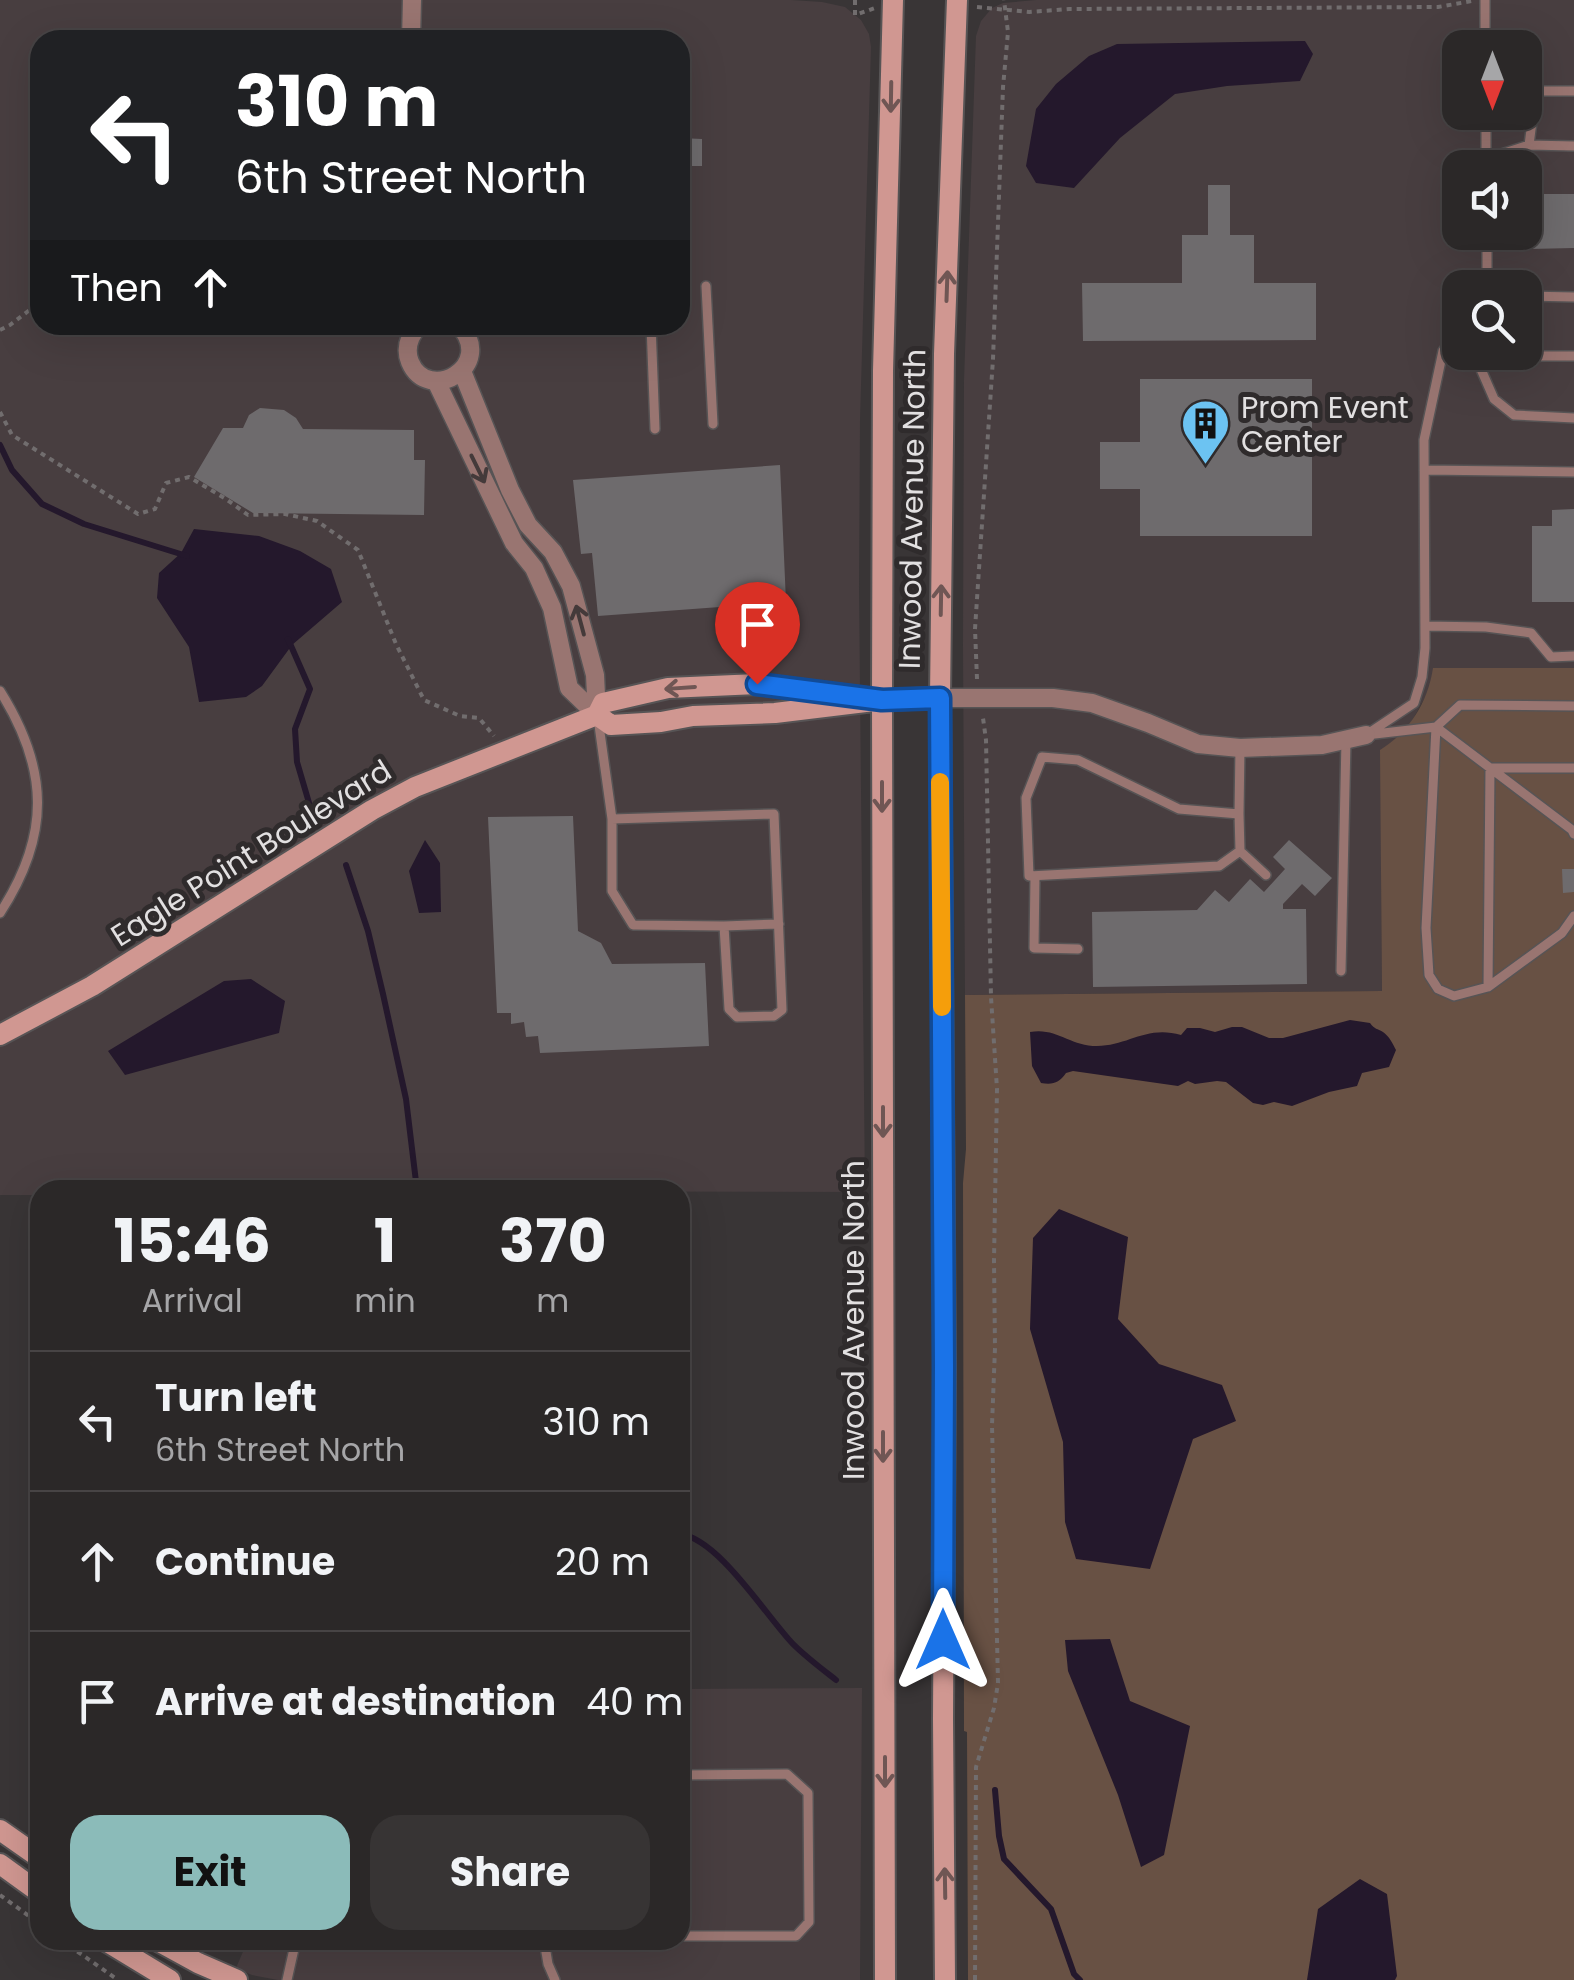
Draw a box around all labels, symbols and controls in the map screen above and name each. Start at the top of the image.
north arrow [1442,30,1542,130]
map controls [1442,30,1542,370]
text: 310 m [235,52,438,151]
icon: left [70,70,200,200]
one-way arrow [881,81,900,113]
text: 6th Street North [235,146,587,209]
button: sound [1442,150,1542,250]
icon: ahead [183,260,238,315]
text: Then [70,261,163,314]
one-way arrow [937,270,956,302]
button: search [1442,270,1542,370]
street label: Inwood Avenue North [888,349,936,669]
place label: Prom Event Center [1241,386,1409,463]
building icon: Prom Event Center [1180,398,1232,466]
one-way arrow [470,453,489,483]
pin [715,582,800,685]
one-way arrow [932,585,950,618]
icon: arrive [730,597,785,652]
one-way arrow [570,605,589,636]
one-way arrow [665,678,697,697]
street label: Eagle Point Boulevard [102,749,400,957]
one-way arrow [872,780,892,813]
one-way arrow [874,1106,892,1138]
street label: Inwood Avenue North [832,1160,875,1480]
text: 15:46 [113,1199,271,1283]
text: 1 [374,1199,396,1283]
text: 370 [499,1199,607,1283]
text: Arrival [142,1278,243,1323]
text: min [354,1278,416,1323]
text: m [536,1278,569,1323]
text: Turn left [155,1371,317,1424]
icon: left [70,1394,125,1449]
text: 310 m [542,1395,650,1448]
text: 6th Street North [155,1427,405,1472]
one-way arrow [874,1430,892,1463]
icon: ahead [70,1534,125,1589]
text: Continue [155,1535,335,1588]
text: 20 m [555,1535,650,1588]
position arrow [891,1588,995,1692]
icon: arrive [70,1674,125,1729]
text: Arrive at destination [155,1675,556,1728]
text: 40 m [586,1675,683,1728]
one-way arrow [876,1756,894,1788]
button: Exit [70,1815,350,1930]
button: Share [370,1815,650,1930]
one-way arrow [935,1867,954,1899]

